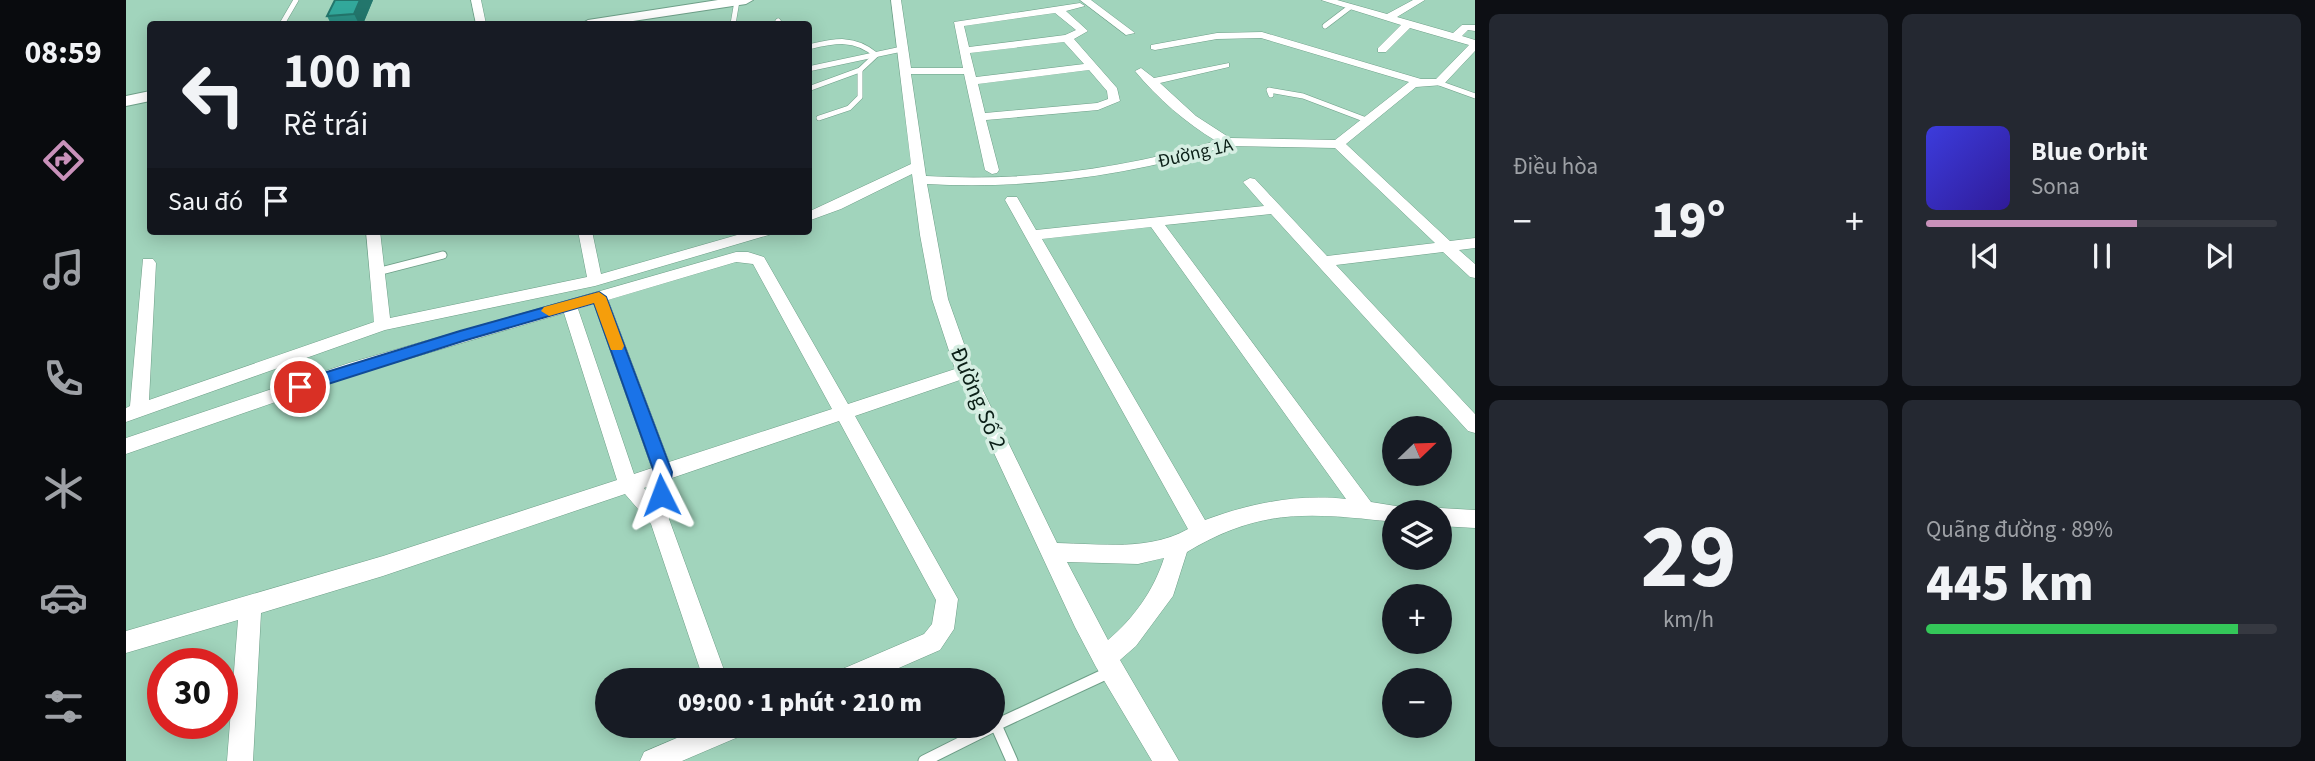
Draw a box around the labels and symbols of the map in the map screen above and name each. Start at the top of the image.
street label: Đường 1A [1155,132,1236,175]
street label: Đường Số 2 [942,342,1015,455]
pin [270,357,330,417]
north arrow [1382,416,1452,486]
position arrow [624,458,698,532]
speed limit sign: 30 [147,648,238,739]

